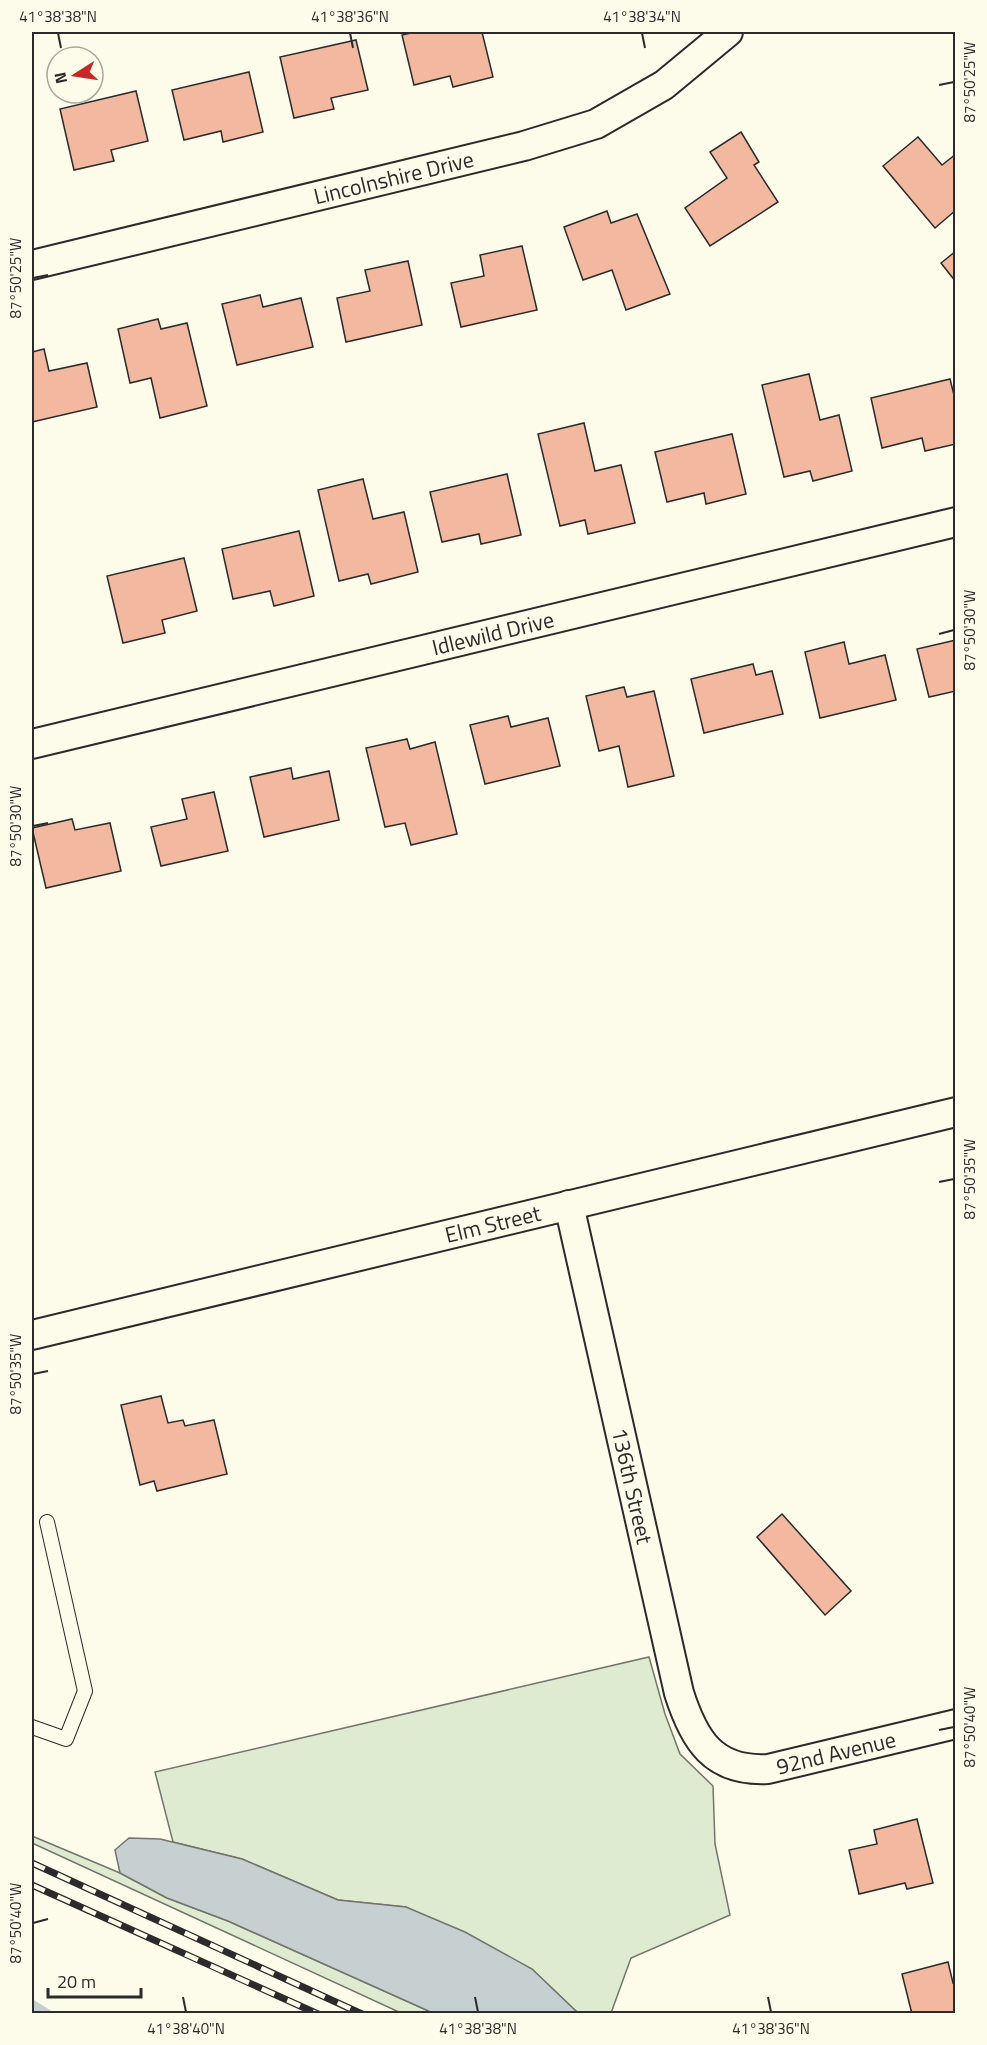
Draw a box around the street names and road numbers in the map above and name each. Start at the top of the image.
street label: Lincolnshire Drive [310,142,477,213]
street label: Idlewild Drive [428,602,557,664]
street label: Elm Street [441,1196,544,1252]
street label: 136th Street [603,1425,662,1548]
street label: 92nd Avenue [773,1722,899,1783]

